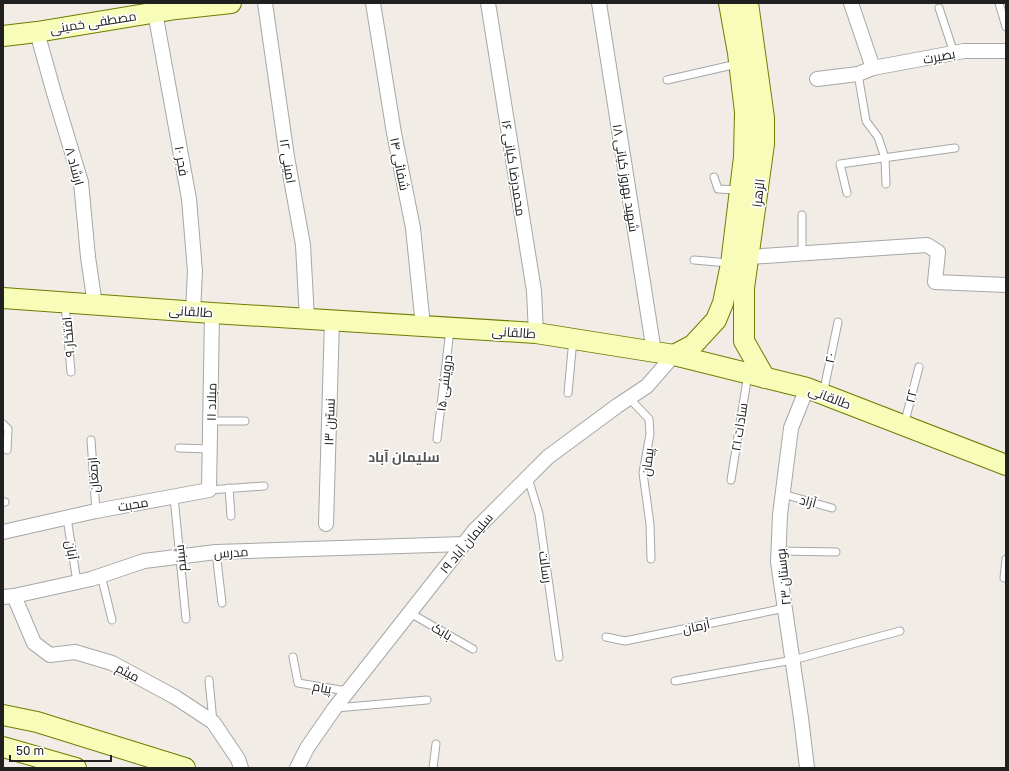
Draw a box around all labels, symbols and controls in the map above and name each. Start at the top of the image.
street label: مصطفی خمینی [49,7,137,37]
street label: بصیرت [921,45,957,67]
street label: محمدرضا کیانی ۱۶ [498,119,530,217]
street label: شهید بهروز کیانی ۱۸ [610,123,642,233]
street label: شفائی ۱۴ [387,136,413,192]
street label: امینی ۱۲ [277,137,299,185]
street label: ارشاد ۸ [62,145,88,187]
street label: فجر ۱۰ [172,145,192,177]
street label: الزهرا [748,178,768,208]
street label: طالقانی [168,301,214,321]
street label: افتخار ۹ [58,316,78,358]
street label: طالقانی [491,322,537,342]
street label: ۲۰ [821,351,839,365]
street label: درویشی ۱۵ [433,354,455,412]
street label: طالقانی [807,382,853,412]
street label: میلاد ۱۱ [203,383,219,421]
street label: ۲۲ [902,387,920,405]
street label: نسترن ۱۳ [320,398,338,446]
street label: سادات ۲۱ [727,402,751,452]
street label: پیمان [637,446,659,477]
district label: سلیمان آباد [368,448,440,465]
street label: ارمغان [84,456,102,494]
street label: آزاد [798,491,819,511]
street label: محبت [117,493,149,515]
street label: سلیمان آباد ۱۹ [436,509,496,577]
street label: آبان [63,539,82,561]
street label: مدرس [213,543,249,561]
street label: شبنم [171,544,191,572]
street label: بوستان ۲۳ [772,548,794,606]
street label: رسالت [536,550,556,584]
street label: آرمان [681,615,712,637]
street label: بابک [429,619,455,643]
street label: میثم [112,659,143,687]
street label: پیام [311,677,333,699]
scale bar [10,737,111,763]
text: 50 m [16,743,44,758]

